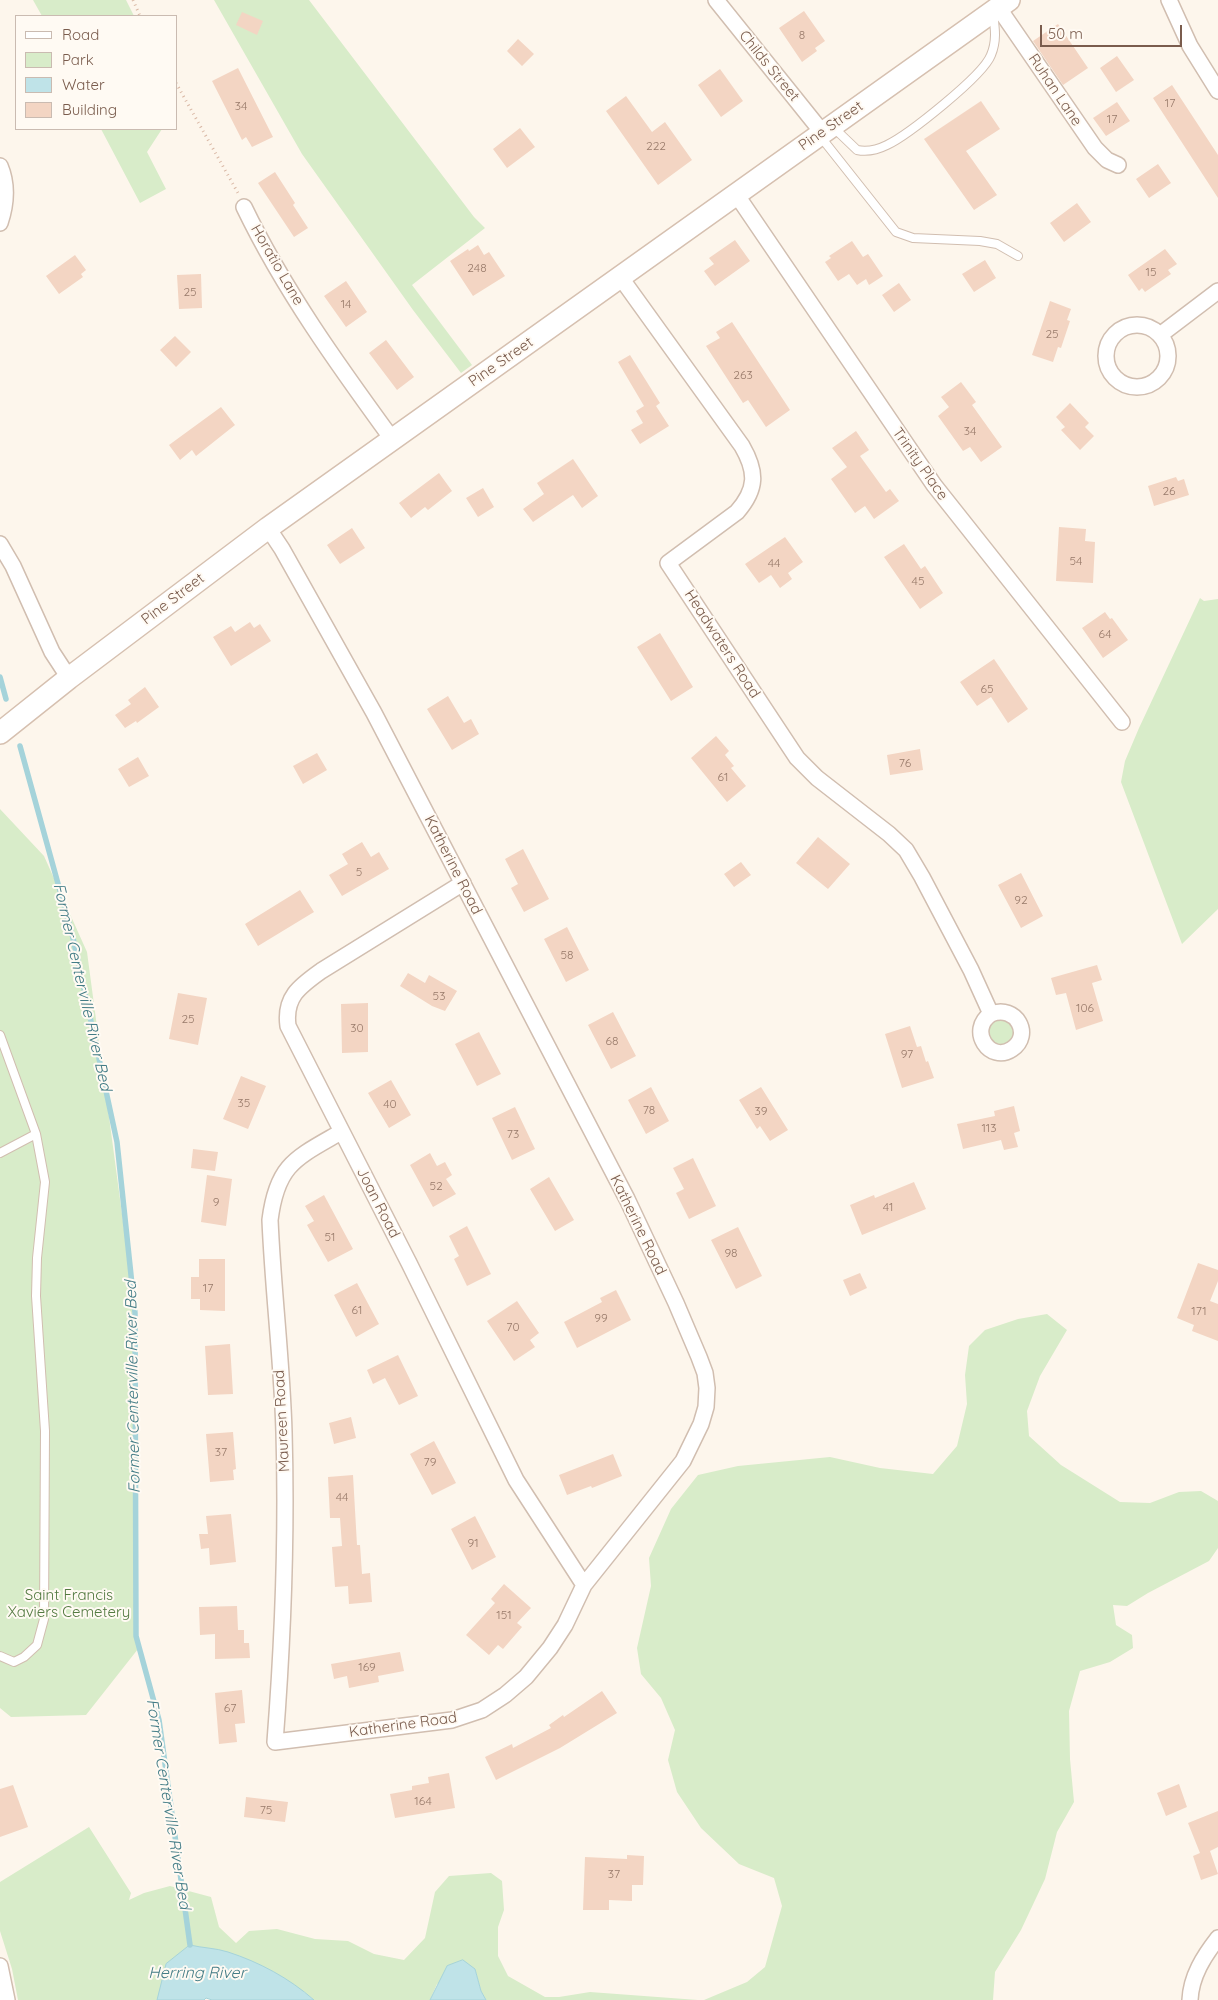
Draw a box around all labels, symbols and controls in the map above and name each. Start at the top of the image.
legend [15,15,178,130]
scale bar [1043,15,1186,47]
text: 50 m [1048,24,1083,43]
text: Road [62,25,99,44]
street label: Childs Street [735,27,803,105]
house number: 8 [799,28,805,42]
text: Park [62,50,94,69]
street label: Ruhan Lane [1024,51,1086,129]
text: Water [62,75,105,94]
house number: 17 [1165,96,1175,110]
street label: Pine Street [795,97,867,155]
house number: 34 [235,99,247,113]
text: Building [62,100,117,119]
house number: 17 [1107,112,1117,126]
house number: 222 [646,139,666,153]
street label: Horatio Lane [247,221,307,309]
house number: 248 [467,261,487,275]
house number: 15 [1146,265,1156,279]
house number: 25 [183,285,197,299]
house number: 14 [341,297,351,311]
house number: 25 [1045,327,1059,341]
street label: Pine Street [465,333,537,391]
house number: 263 [733,368,753,382]
street label: Trinity Place [888,424,952,504]
house number: 34 [964,424,976,438]
house number: 26 [1162,484,1176,498]
house number: 54 [1070,554,1082,568]
house number: 44 [768,556,780,570]
street label: Pine Street [138,569,208,629]
house number: 45 [912,574,924,588]
street label: Headwaters Road [680,586,764,702]
house number: 64 [1099,627,1111,641]
house number: 65 [981,682,993,696]
house number: 76 [899,756,911,770]
house number: 61 [718,770,728,784]
street label: Katherine Road [420,812,486,918]
house number: 5 [356,865,362,879]
water label: Former Centerville River Bed [49,881,115,1093]
house number: 92 [1014,893,1028,907]
house number: 58 [560,948,574,962]
house number: 53 [433,989,445,1003]
house number: 106 [1076,1001,1094,1015]
house number: 25 [181,1012,195,1026]
house number: 30 [350,1021,364,1035]
house number: 68 [606,1034,618,1048]
house number: 97 [901,1047,913,1061]
house number: 35 [238,1096,250,1110]
house number: 40 [383,1097,397,1111]
house number: 78 [643,1103,655,1117]
house number: 39 [755,1104,767,1118]
house number: 113 [981,1121,997,1135]
house number: 73 [507,1127,519,1141]
street label: Joan Road [353,1165,403,1241]
street label: Katherine Road [606,1172,670,1278]
house number: 52 [429,1179,443,1193]
house number: 9 [213,1195,219,1209]
house number: 41 [883,1200,893,1214]
house number: 51 [325,1230,335,1244]
house number: 98 [724,1246,738,1260]
water label: Former Centerville River Bed [122,1281,144,1493]
house number: 17 [203,1281,213,1295]
house number: 61 [352,1303,362,1317]
house number: 171 [1191,1304,1207,1318]
house number: 99 [594,1311,608,1325]
house number: 70 [506,1320,520,1334]
street label: Maureen Road [270,1369,294,1473]
house number: 37 [215,1445,227,1459]
house number: 79 [424,1455,436,1469]
house number: 44 [336,1490,348,1504]
house number: 91 [467,1536,479,1550]
park label: Saint Francis Xaviers Cemetery [8,1586,130,1621]
house number: 151 [496,1608,512,1622]
house number: 169 [358,1660,376,1674]
water label: Former Centerville River Bed [142,1698,194,1910]
house number: 67 [224,1701,236,1715]
street label: Katherine Road [348,1709,458,1741]
house number: 164 [414,1794,432,1808]
house number: 75 [260,1803,272,1817]
house number: 37 [608,1867,620,1881]
water label: Herring River [148,1963,246,1983]

